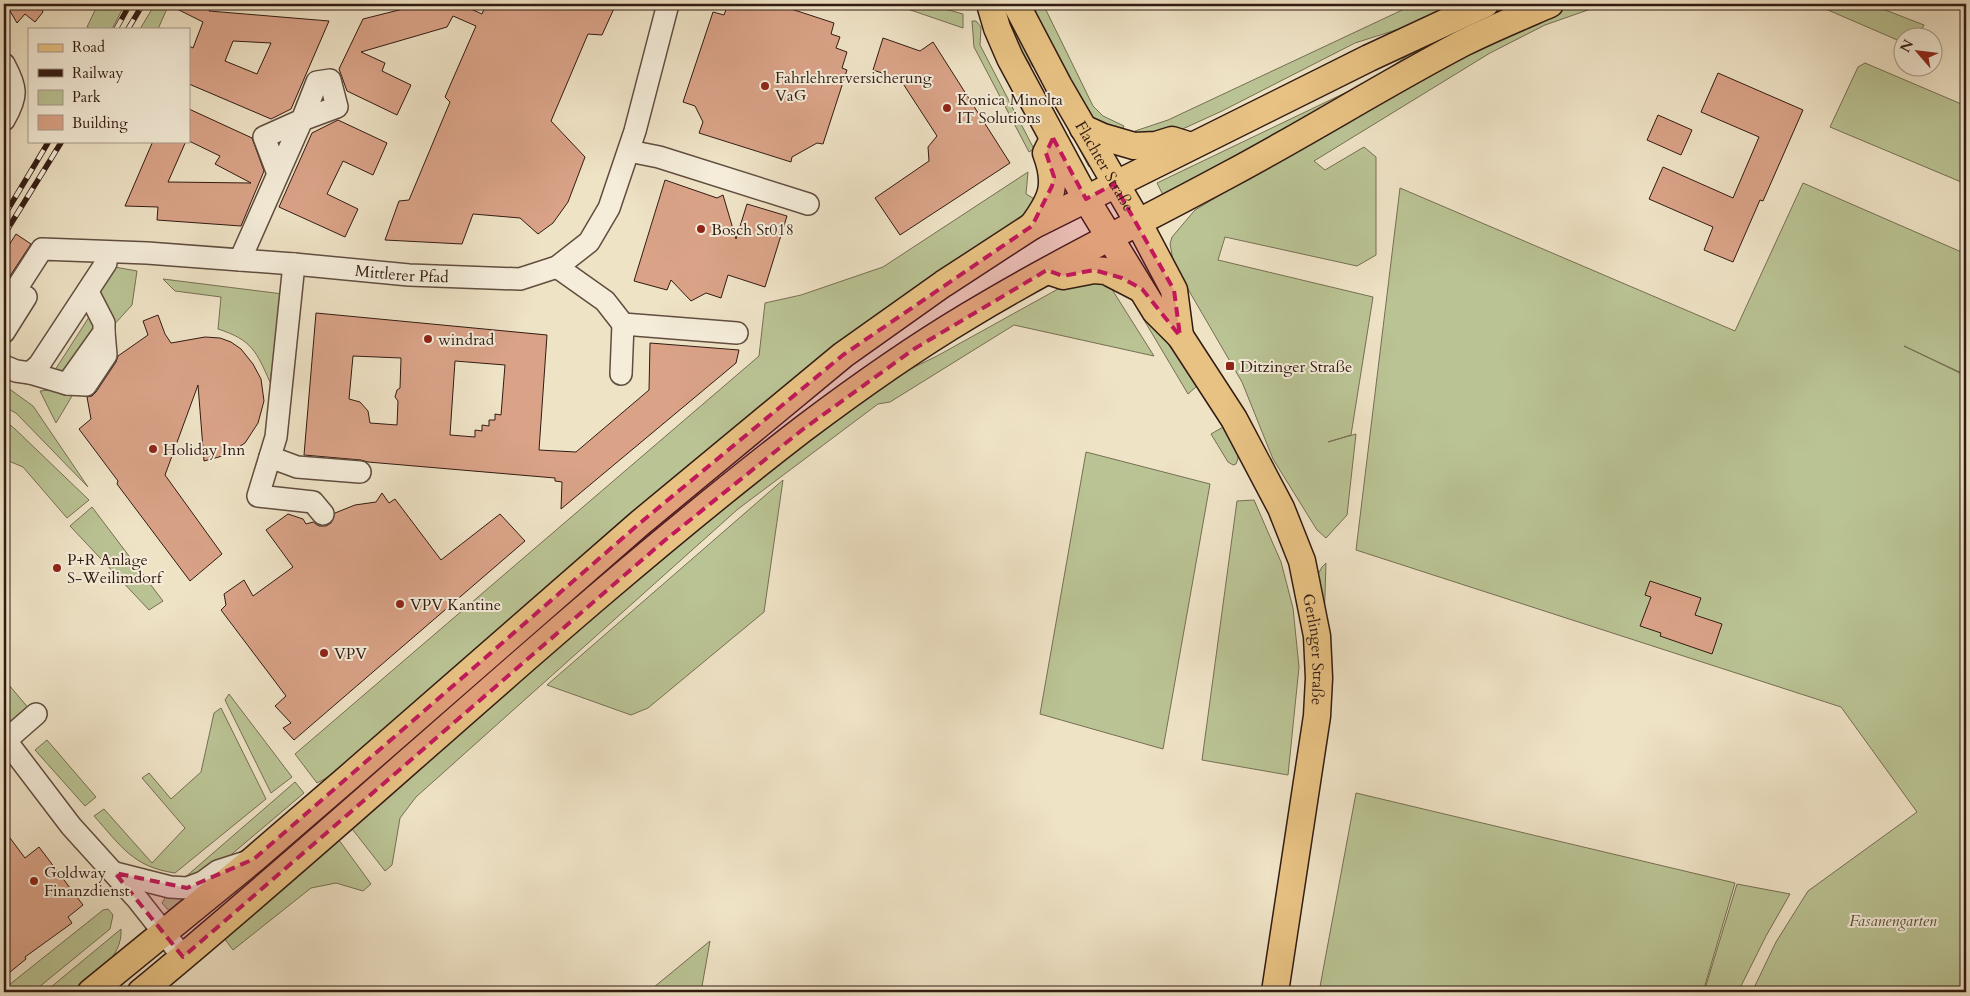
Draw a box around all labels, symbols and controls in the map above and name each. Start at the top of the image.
legend [28,28,190,142]
north arrow [1892,28,1942,78]
text: N [1896,36,1918,56]
text: Road [72,37,105,57]
text: Railway [72,63,123,83]
place label: Fahrlehrerversicherung VaG [775,67,932,107]
marker: Fahrlehrerversicherung VaG [759,80,771,92]
text: Park [72,87,101,107]
place label: Konica Minolta IT Solutions [957,89,1063,129]
marker: Konica Minolta IT Solutions [941,102,953,114]
text: Building [72,113,128,133]
street label: Flachter Straße [1070,117,1140,216]
place label: Bosch St018 [711,219,794,241]
marker: Bosch St018 [695,223,707,235]
street label: Mittlerer Pfad [354,260,450,288]
place label: windrad [438,329,495,351]
marker: windrad [422,333,434,345]
place label: Ditzinger Straße [1240,356,1352,378]
marker: Ditzinger Straße [1224,360,1236,372]
place label: Holiday Inn [163,439,245,461]
marker: Holiday Inn [147,443,159,455]
place label: P+R Anlage S-Weilimdorf [67,549,165,589]
marker: P+R Anlage S-Weilimdorf [51,562,63,574]
street label: Gerlinger Straße [1297,592,1329,706]
place label: VPV Kantine [410,594,501,616]
marker: VPV Kantine [394,598,406,610]
place label: VPV [334,643,367,665]
marker: VPV [318,647,330,659]
place label: Goldway Finanzdienst [44,862,130,902]
marker: Goldway Finanzdienst [28,875,40,887]
park label: Fasanengarten [1849,910,1937,932]

